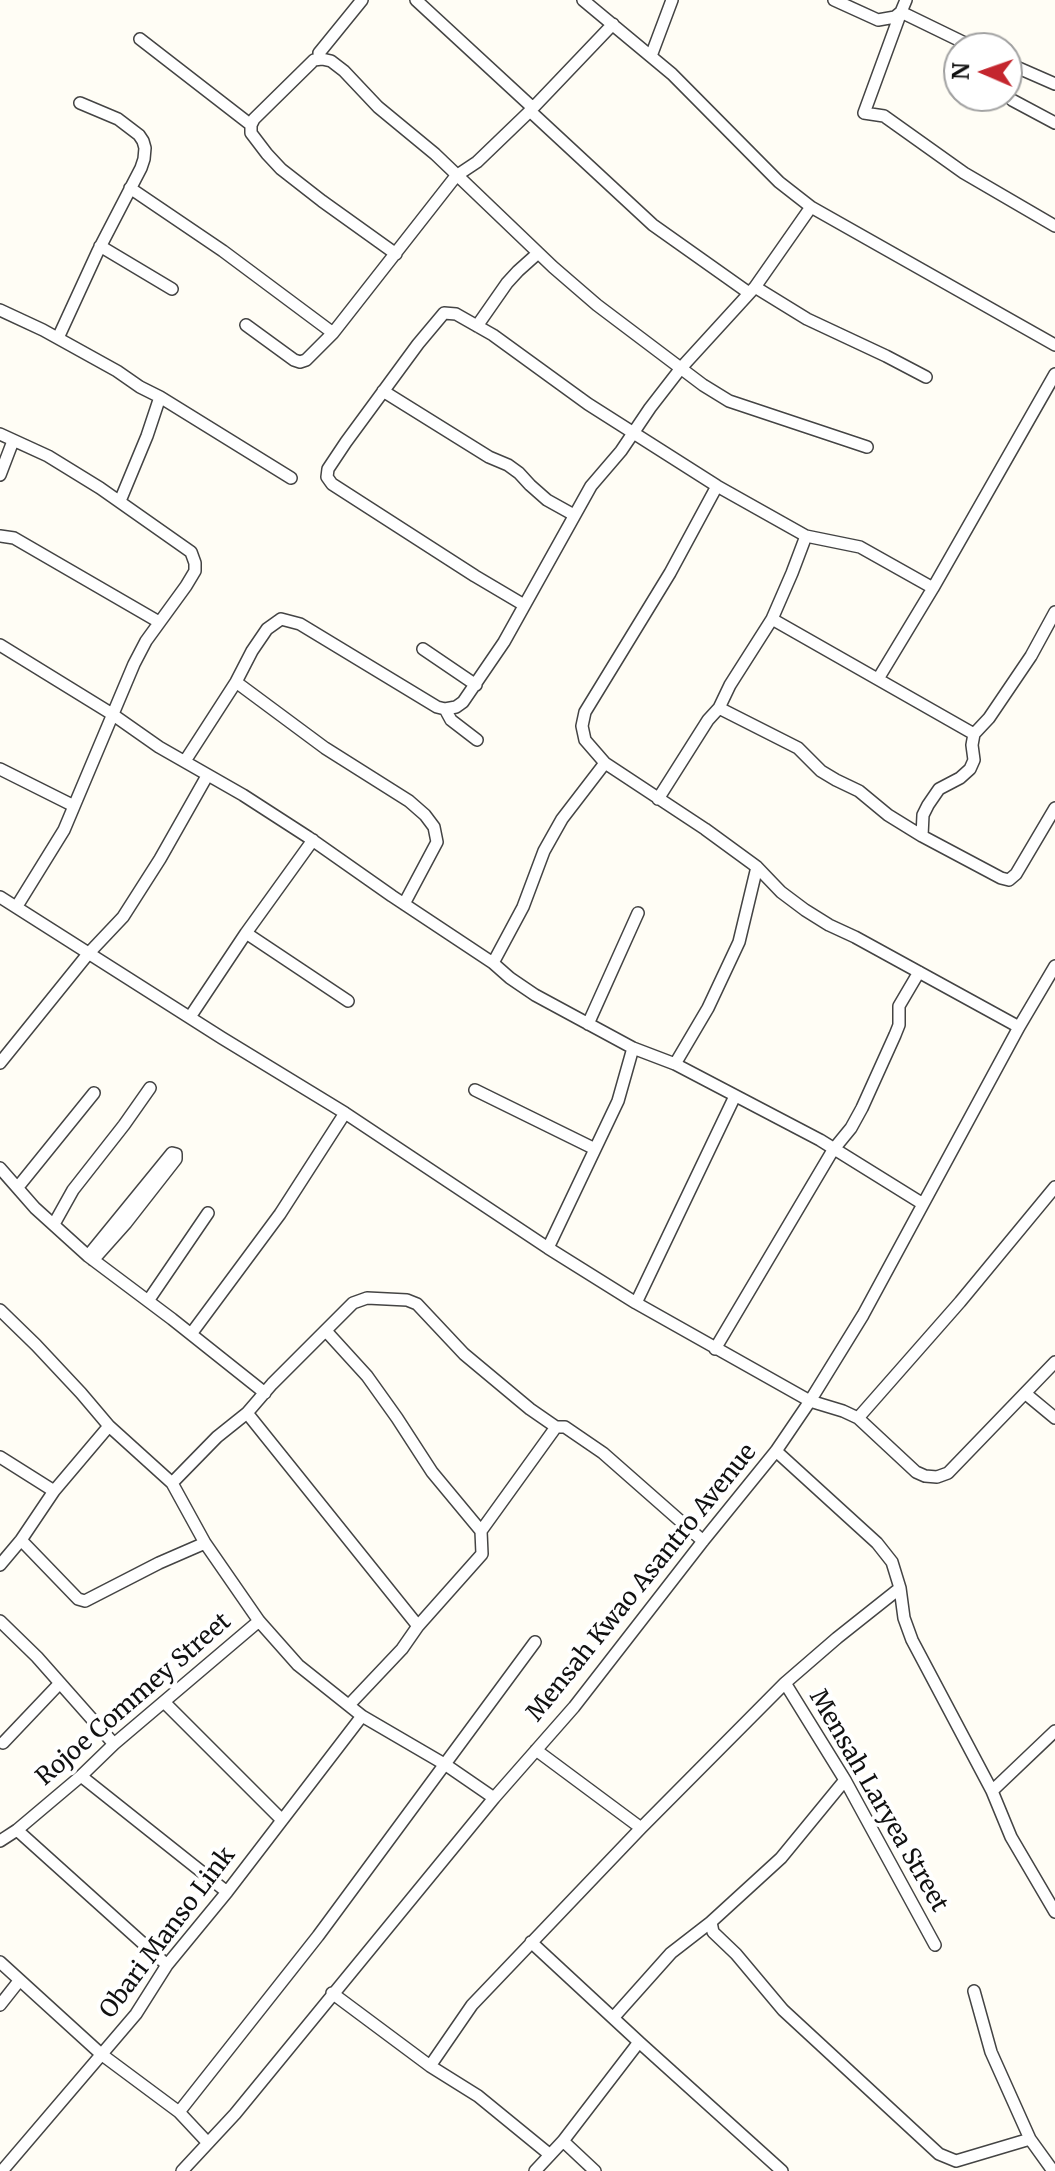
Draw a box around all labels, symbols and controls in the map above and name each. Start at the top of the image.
north arrow [943,32,1023,112]
text: N [947,62,975,80]
street label: Mensah Kwao Asantro Avenue [521,1439,763,1727]
street label: Rojoe Commey Street [31,1608,237,1792]
street label: Mensah Laryea Street [803,1685,953,1917]
street label: Obari Manso Link [94,1842,242,2024]

